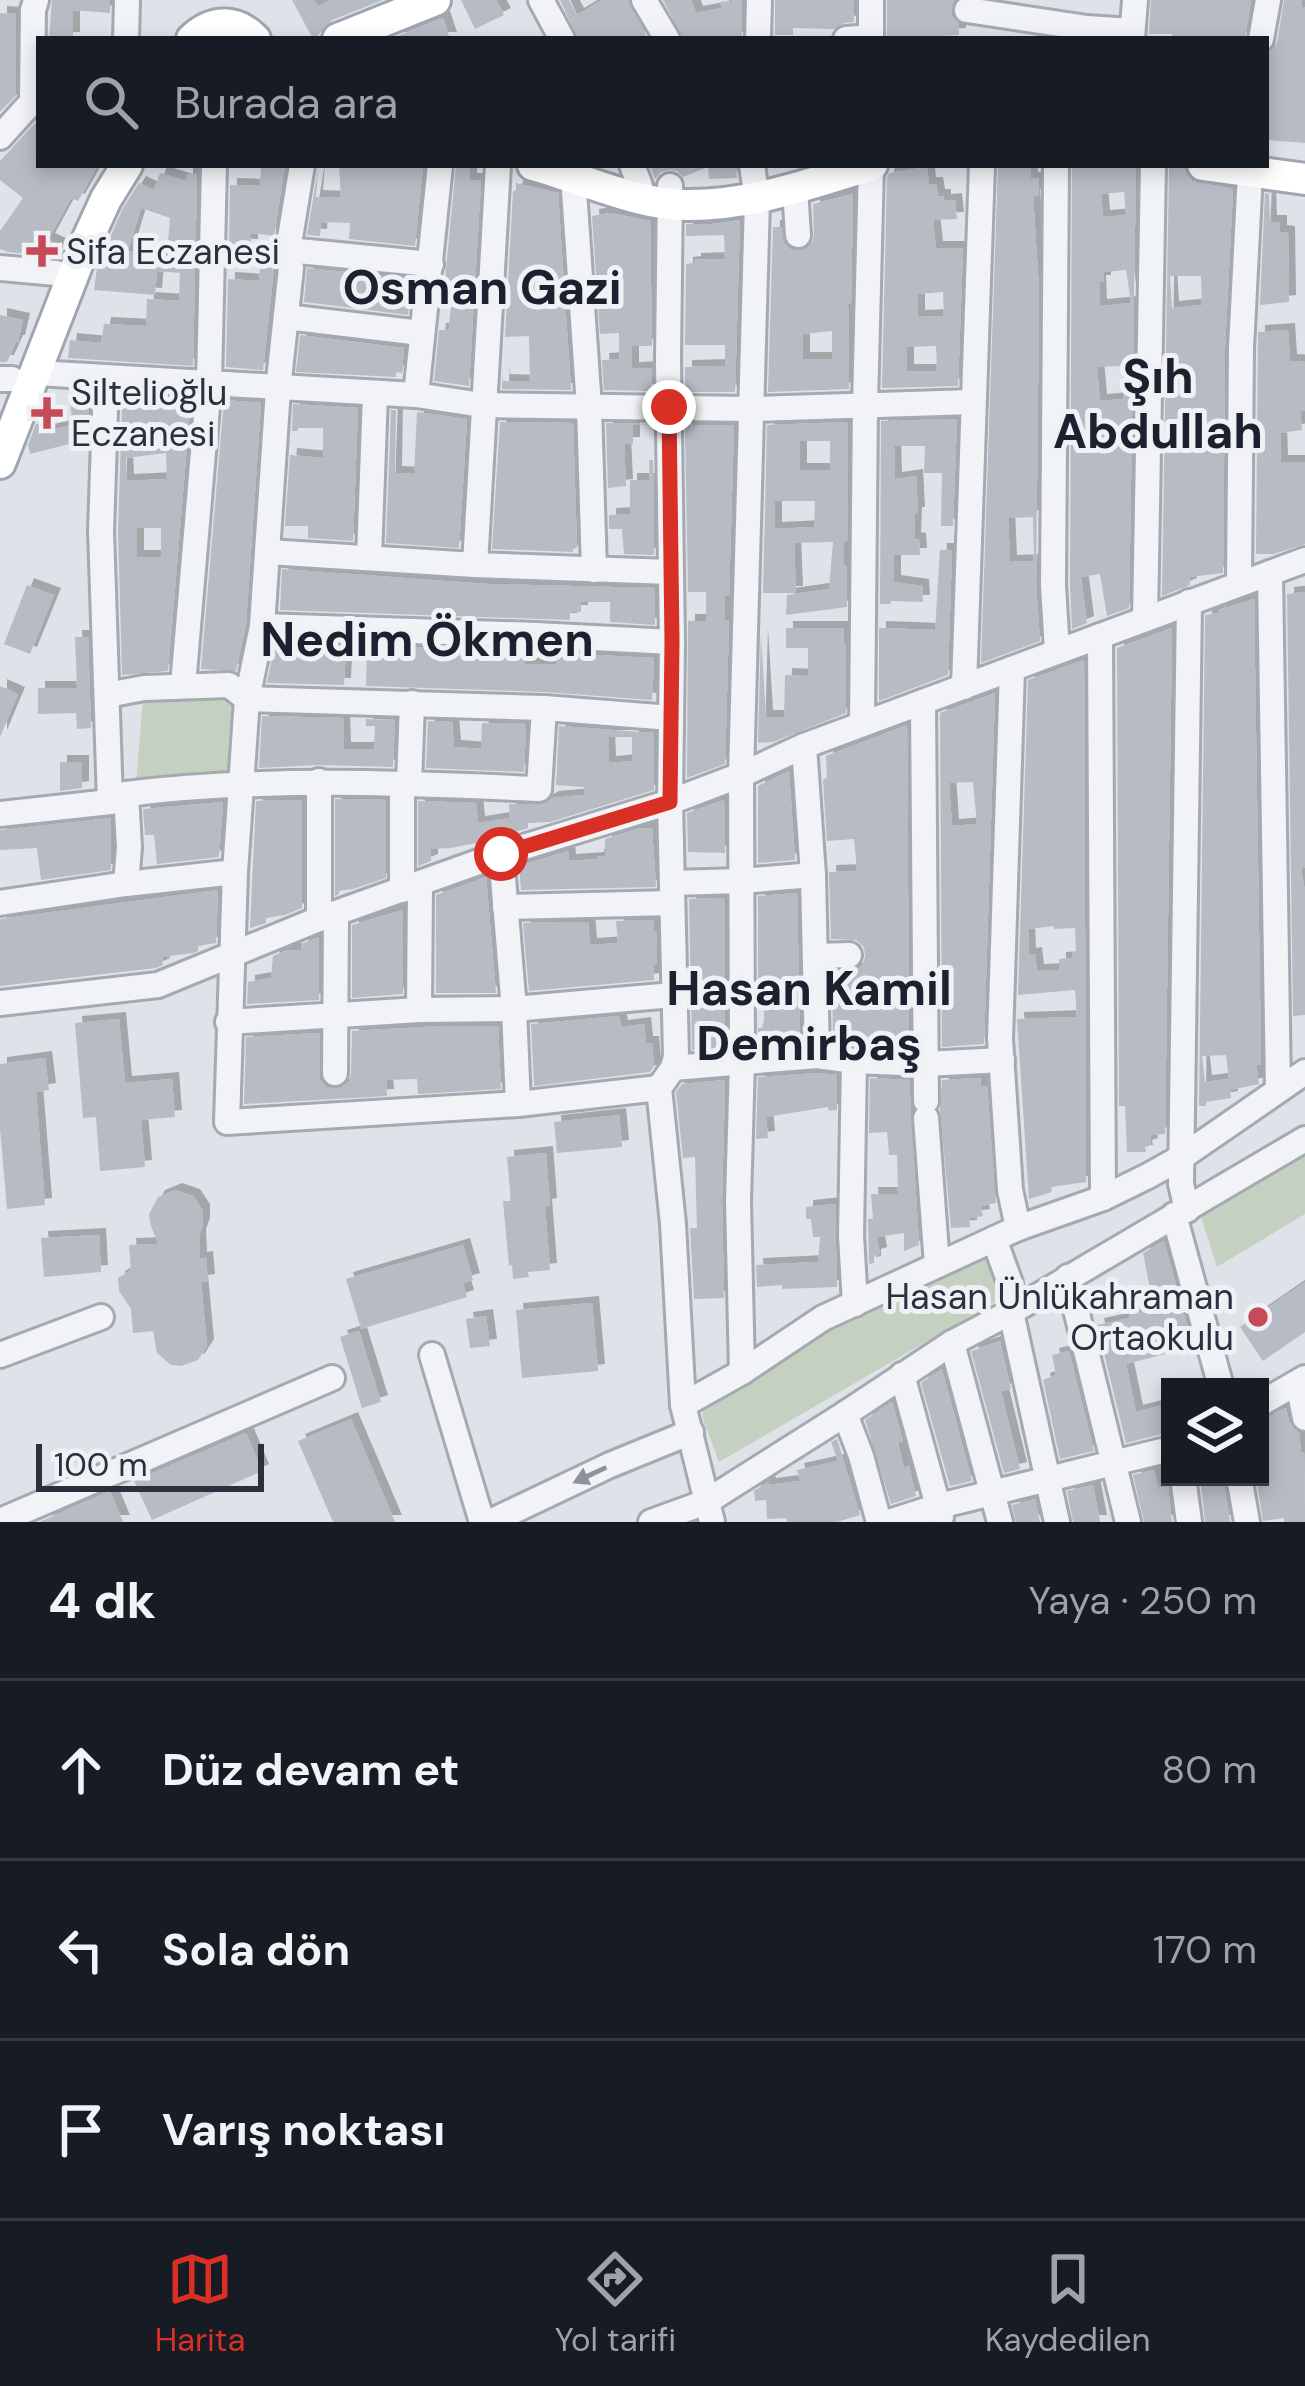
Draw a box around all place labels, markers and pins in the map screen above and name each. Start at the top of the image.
place label: Sifa Eczanesi [66,228,280,275]
marker: Sifa Eczanesi [29,238,55,264]
place label: Siltelioğlu Eczanesi [71,369,227,457]
marker: Siltelioğlu Eczanesi [34,400,60,426]
place label: Hasan Ünlükahraman Ortaokulu [886,1273,1234,1361]
marker: Hasan Ünlükahraman Ortaokulu [1245,1304,1271,1330]

